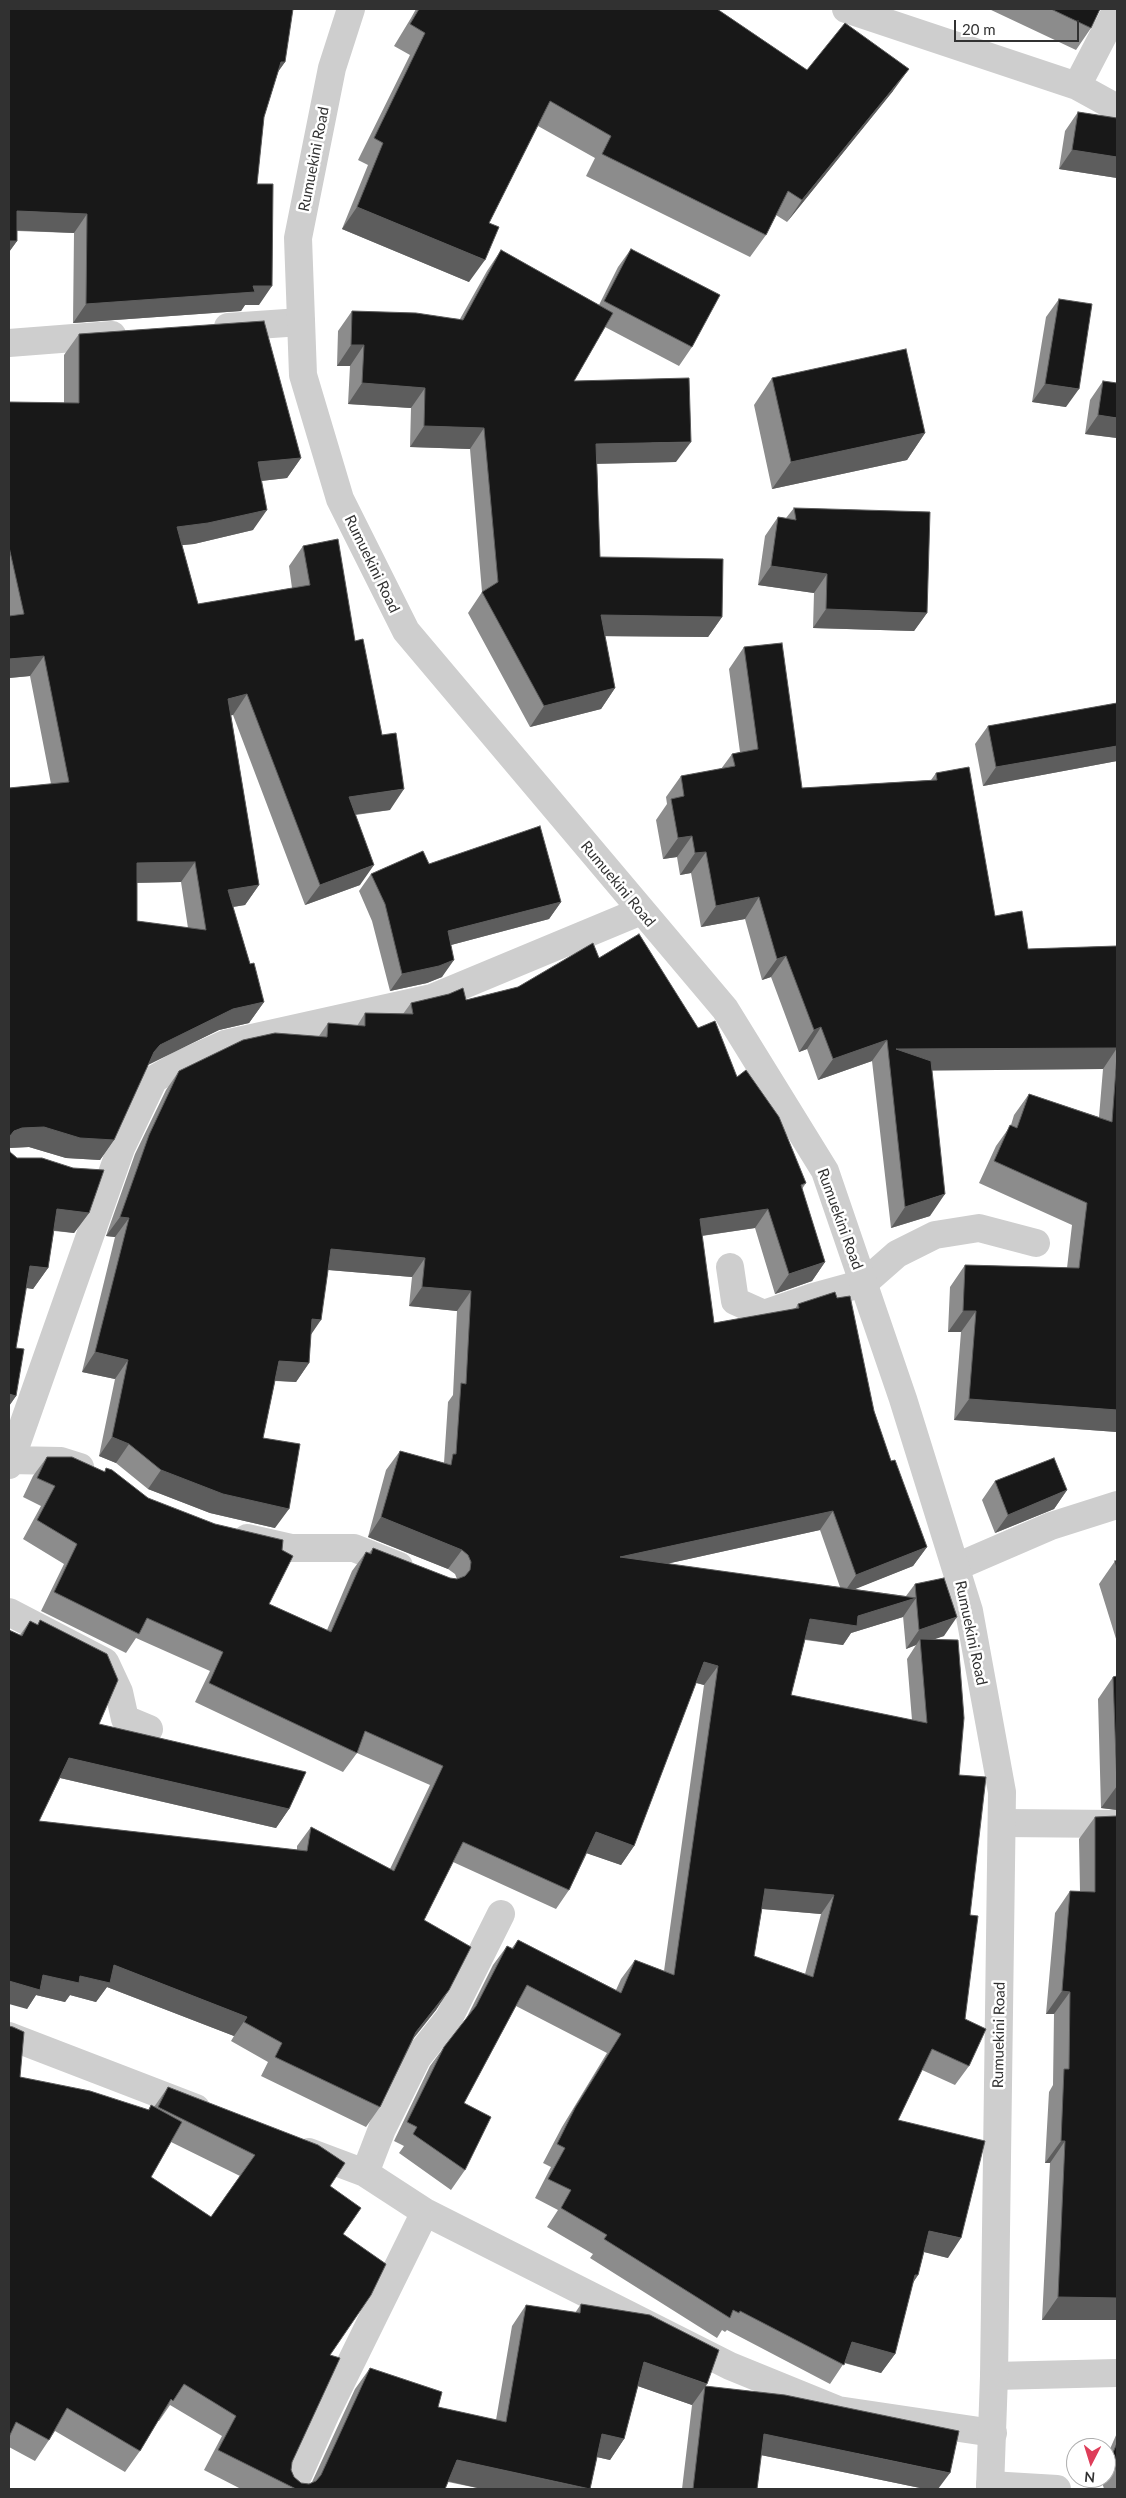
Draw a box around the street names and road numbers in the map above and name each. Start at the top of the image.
street label: Rumuekini Road [295,105,333,213]
street label: Rumuekini Road [341,512,403,616]
street label: Rumuekini Road [577,837,659,931]
street label: Rumuekini Road [813,1166,867,1272]
street label: Rumuekini Road [951,1579,991,1687]
street label: Rumuekini Road [989,1982,1009,2088]

